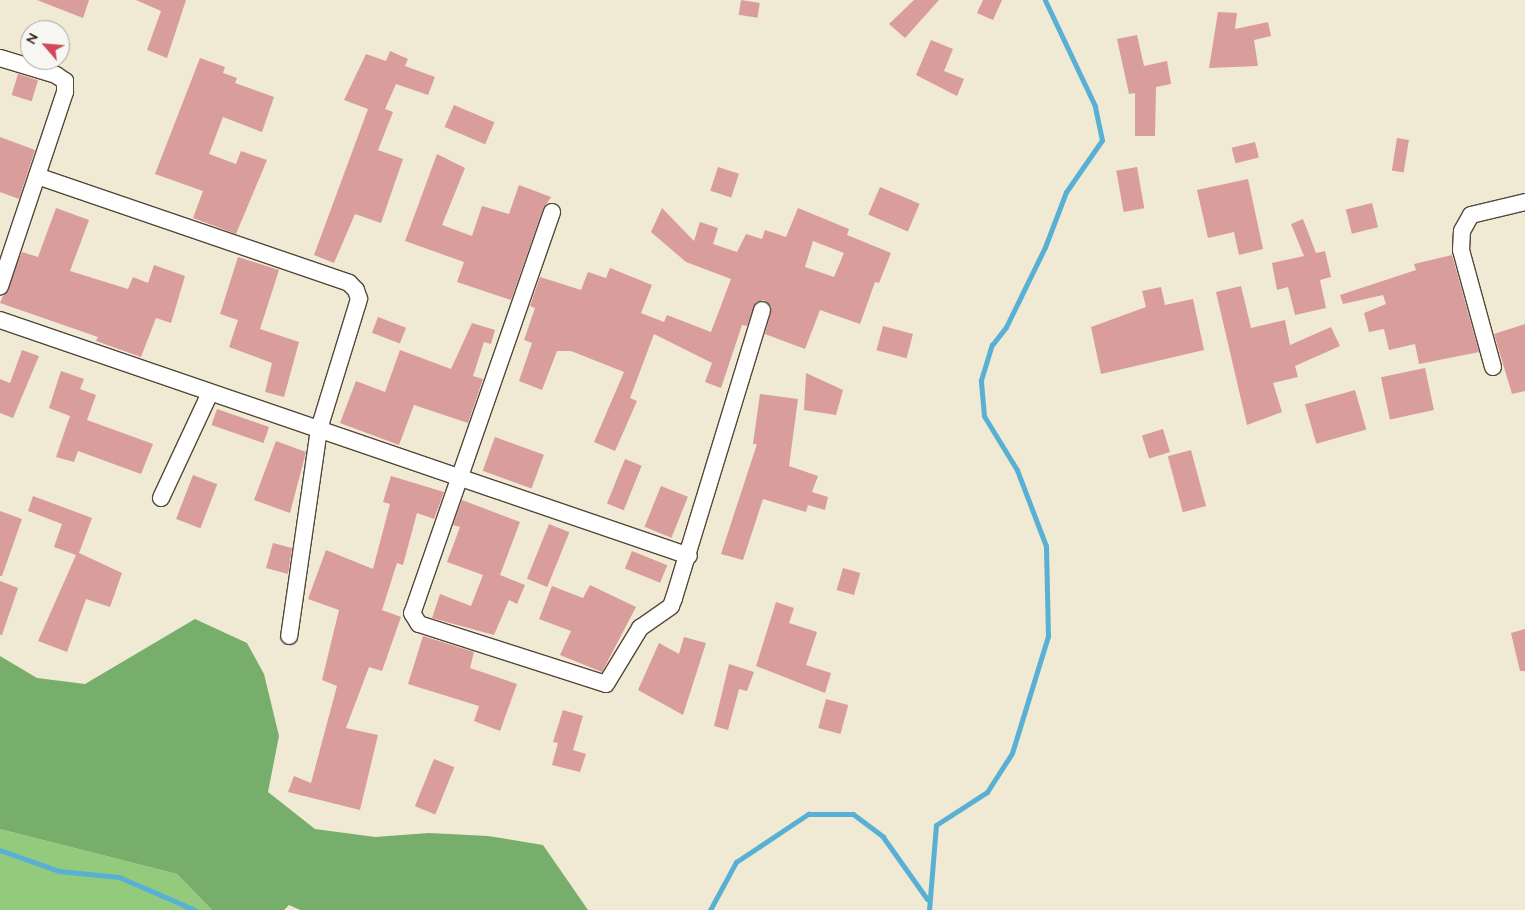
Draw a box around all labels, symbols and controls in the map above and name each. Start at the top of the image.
north arrow [20,20,70,70]
text: N [22,30,43,47]

